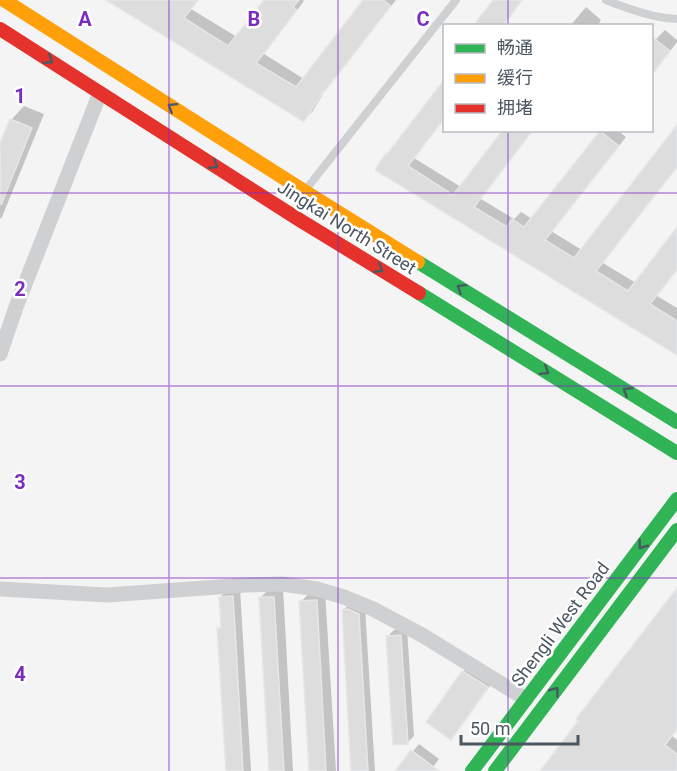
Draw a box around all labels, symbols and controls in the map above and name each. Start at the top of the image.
text: A [78,7,92,31]
text: B [248,7,260,31]
text: C [416,7,430,31]
legend [443,24,653,132]
text: 畅通 [497,37,533,58]
one-way arrow [43,53,53,65]
text: 缓行 [497,67,533,88]
text: 1 [14,84,26,108]
text: 拥堵 [497,97,533,118]
one-way arrow [167,103,178,114]
one-way arrow [207,158,218,169]
street label: Jingkai North Street [274,176,420,278]
one-way arrow [373,261,383,273]
text: 2 [14,277,26,301]
one-way arrow [457,284,467,296]
one-way arrow [539,364,549,376]
one-way arrow [623,386,633,398]
text: 3 [14,470,26,494]
one-way arrow [638,539,649,550]
street label: Shengli West Road [507,558,613,690]
text: 4 [14,662,26,686]
one-way arrow [548,686,559,697]
scale bar [461,708,578,746]
text: 50 m [470,718,510,739]

